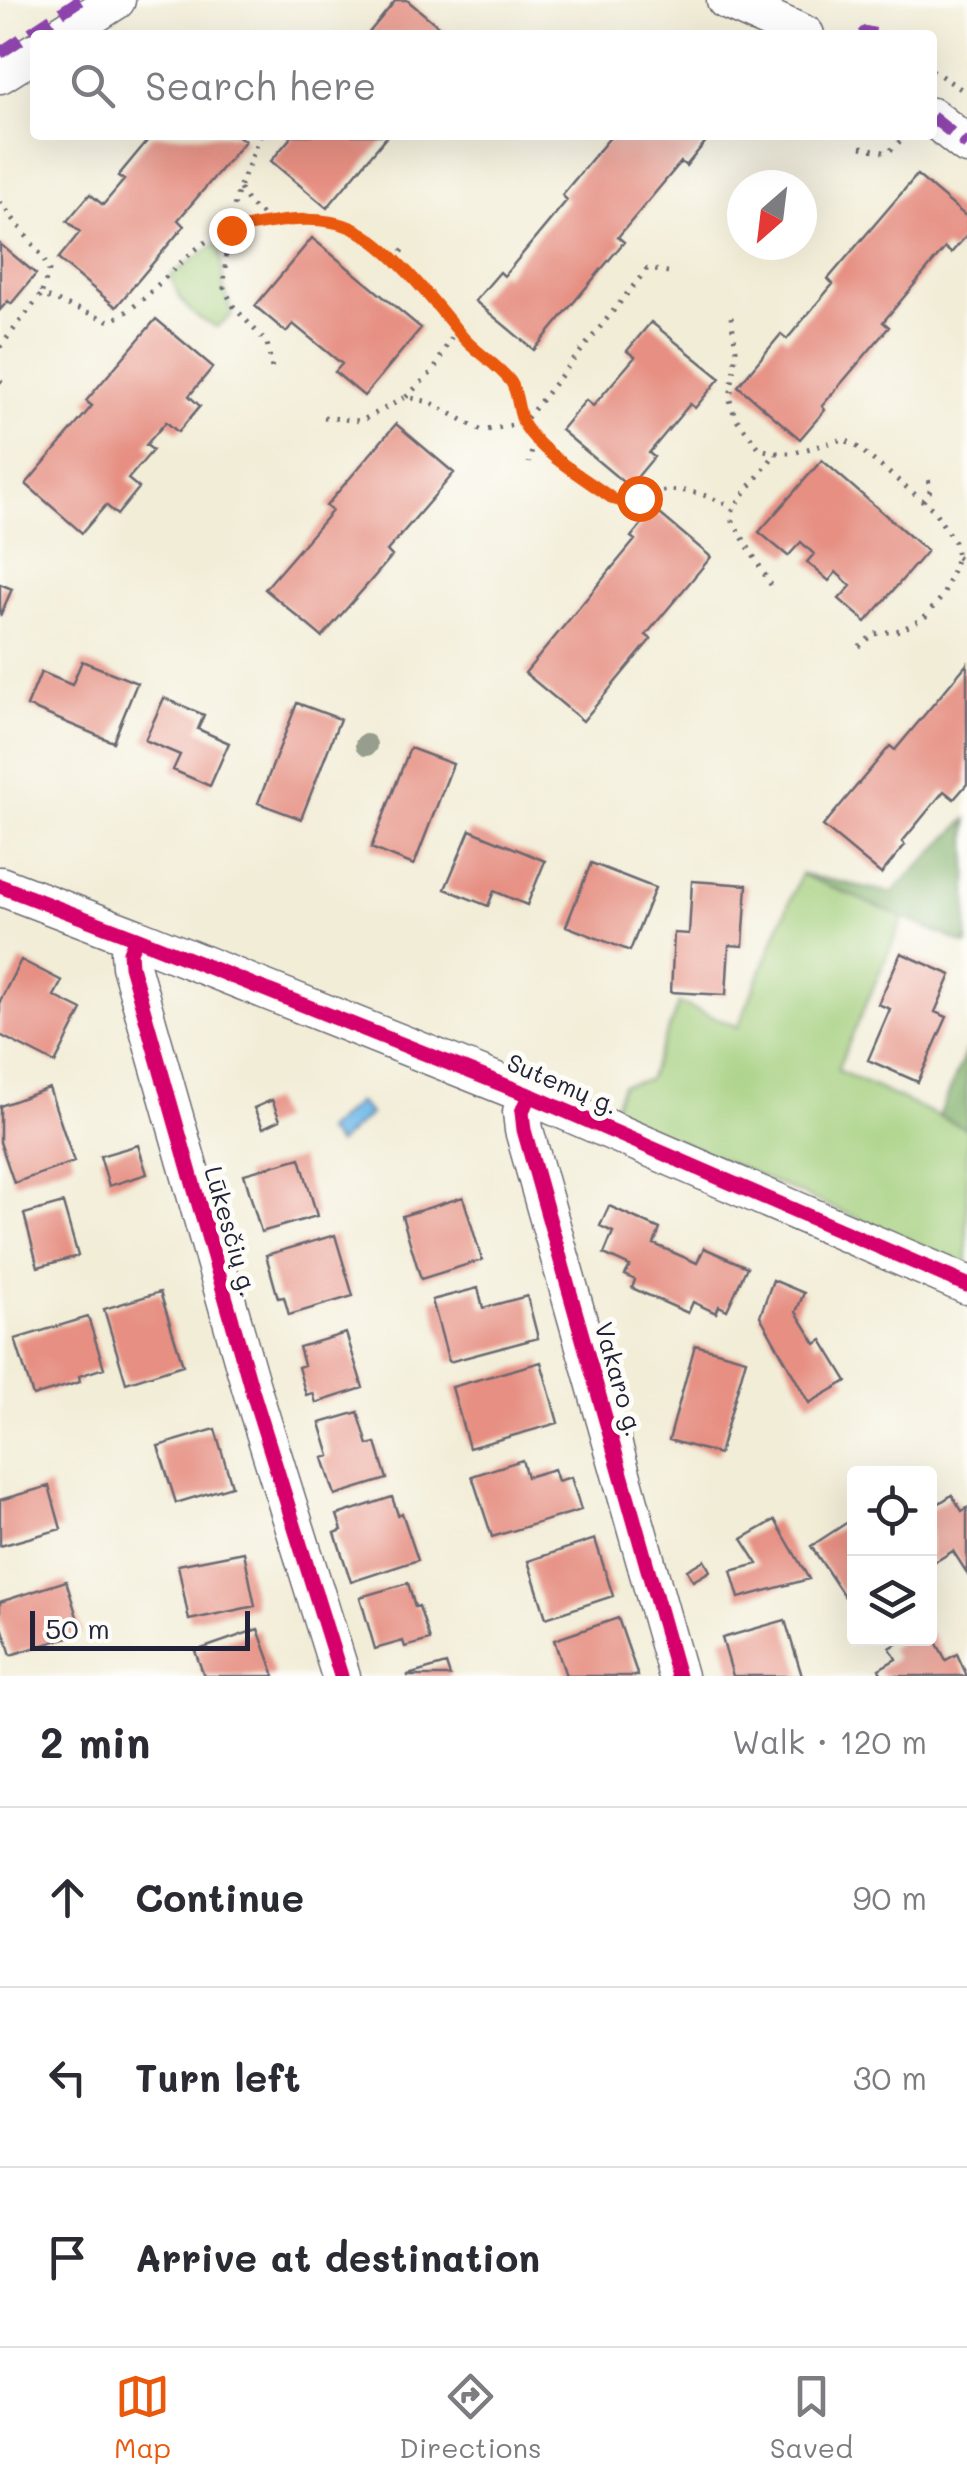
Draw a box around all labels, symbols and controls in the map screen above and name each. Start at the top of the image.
search box [30,30,937,140]
icon: search [65,58,120,113]
text: Search here [145,60,376,110]
north arrow [727,170,817,260]
route end [209,208,255,254]
route start [617,476,663,522]
street label: Sutemų g. [503,1045,623,1121]
street label: Lūkesčių g. [198,1162,266,1300]
street label: Vakaro g. [588,1318,652,1440]
map controls [847,1466,937,1646]
button: locate [847,1466,937,1556]
button: layers [847,1556,937,1646]
scale bar [30,1606,250,1650]
text: 50 m [45,1610,110,1646]
text: 2 min [40,1714,150,1769]
text: Walk · 120 m [732,1720,927,1762]
icon: ahead [40,1870,95,1925]
text: Continue [135,1872,304,1922]
text: 90 m [853,1876,927,1918]
icon: left [40,2050,95,2105]
text: Turn left [135,2052,301,2102]
text: 30 m [853,2056,927,2098]
icon: arrive [40,2230,95,2285]
text: Arrive at destination [135,2232,540,2282]
tab: Map [114,2369,171,2465]
tab: Directions [399,2369,542,2465]
tab: Saved [770,2369,853,2465]

